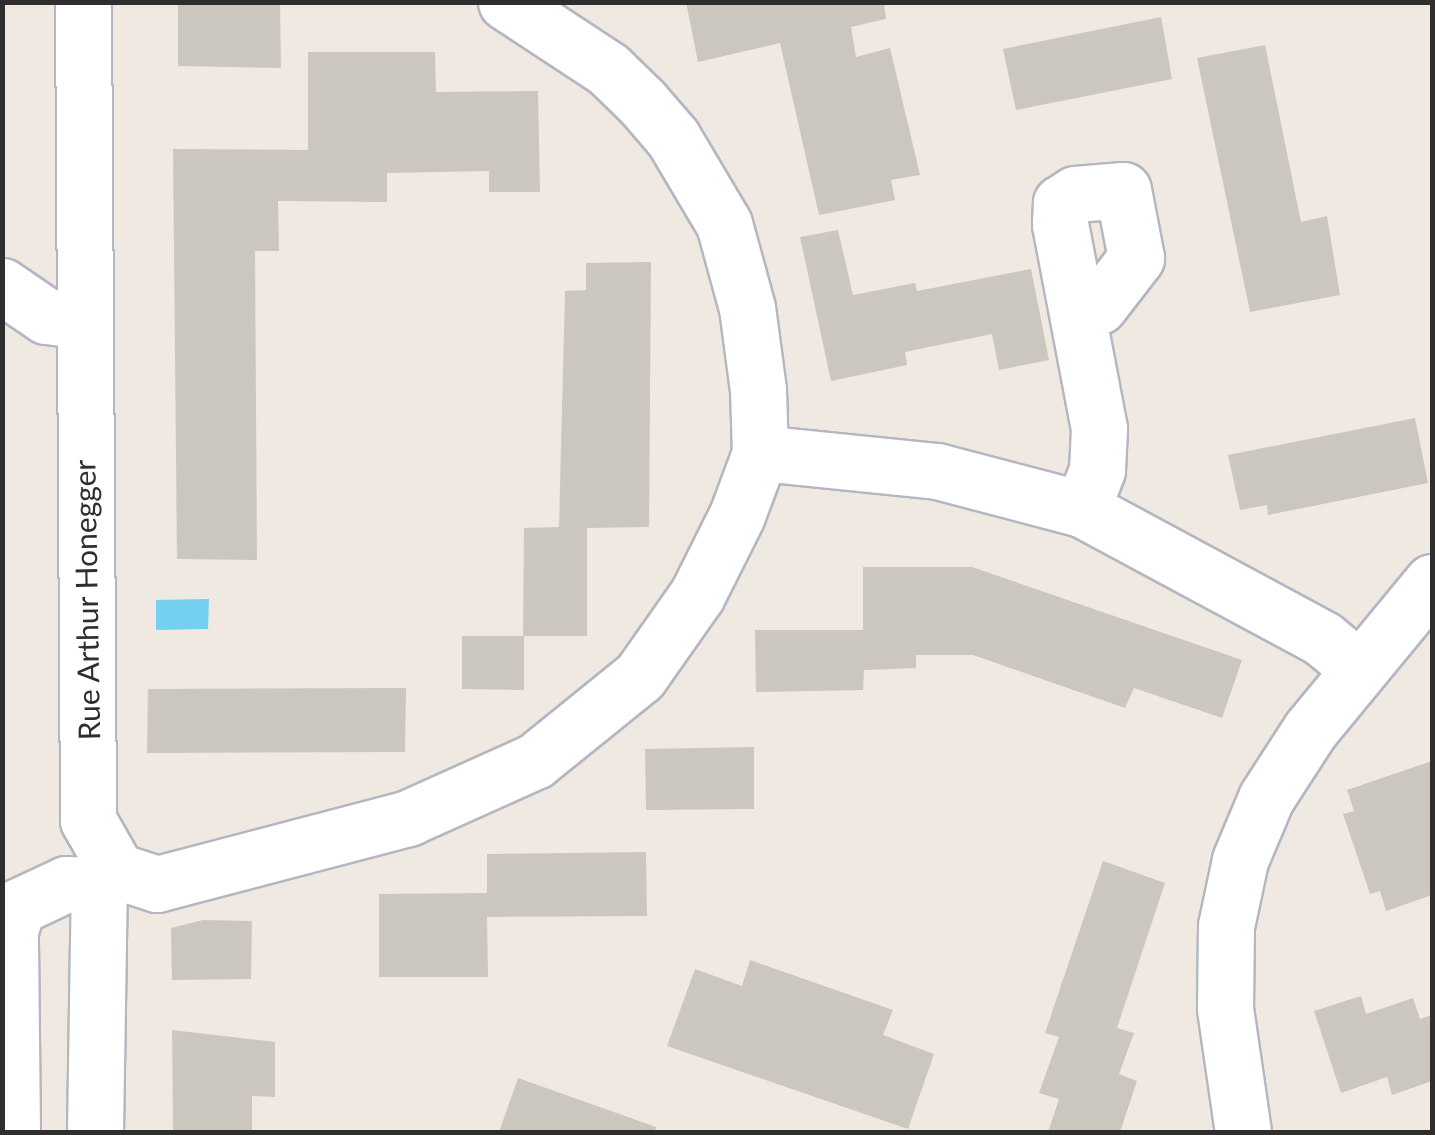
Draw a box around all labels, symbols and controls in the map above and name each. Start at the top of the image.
street label: Rue Arthur Honegger [66,459,106,741]

